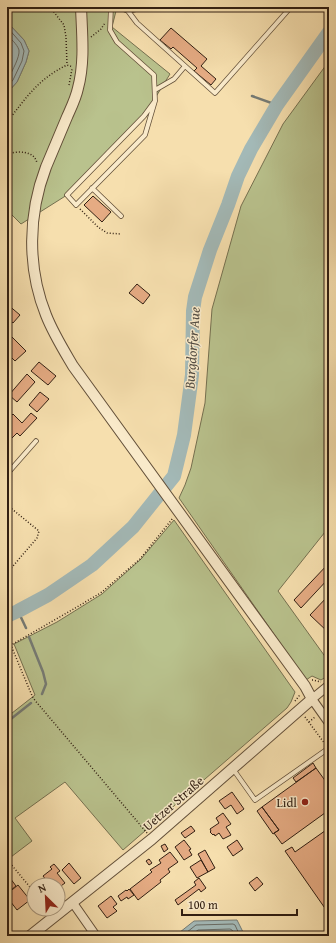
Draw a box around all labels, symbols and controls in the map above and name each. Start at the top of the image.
water label: Burgdorfer Aue [179,306,205,391]
street label: Uetzer Straße [139,772,208,835]
place label: Lidl [276,793,297,812]
marker: Lidl [300,797,310,807]
north arrow [26,877,66,917]
text: N [35,879,49,897]
scale bar [182,891,297,917]
text: 100 m [188,896,218,913]

